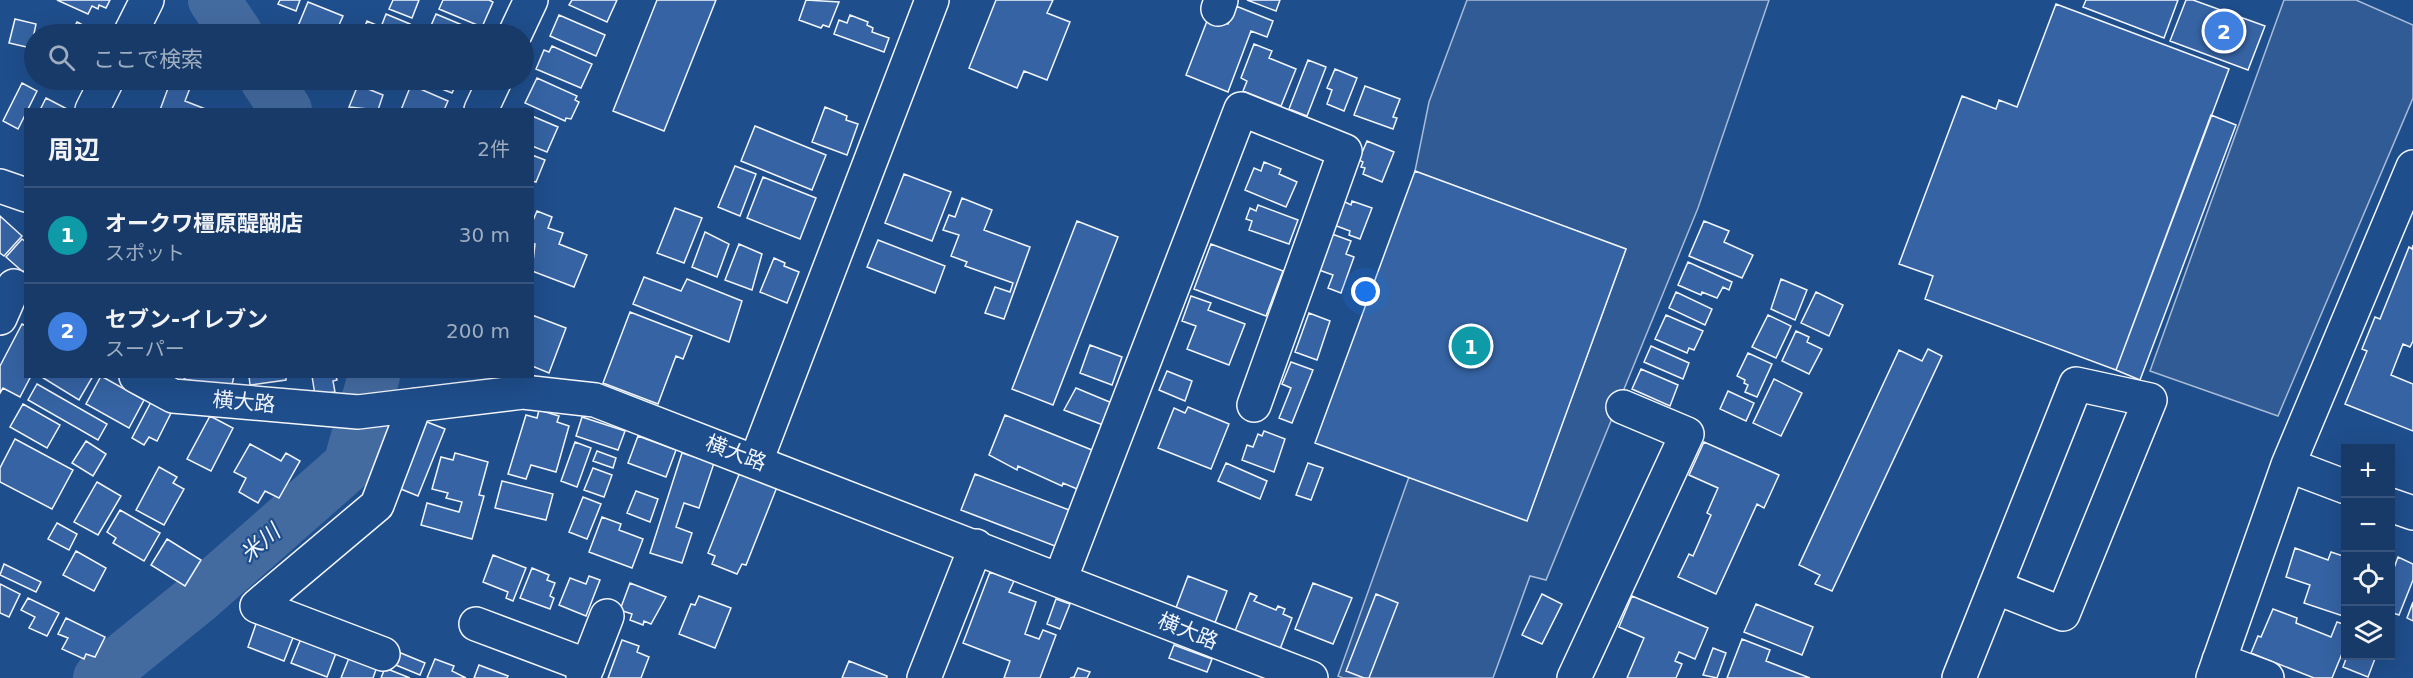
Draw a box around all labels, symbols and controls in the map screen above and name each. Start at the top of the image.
pin: 2 [2204,9,2244,54]
search box [24,24,534,90]
icon: search [45,41,78,74]
text: ここで検索 [93,47,203,72]
text: 周辺 [48,135,100,165]
text: 2件 [477,137,510,161]
text: オークワ橿原醍醐店 [105,211,303,236]
text: 1 [61,223,74,247]
text: 30 m [459,223,510,247]
text: スポット [105,241,185,265]
your location [1351,277,1380,306]
text: セブン-イレブン [105,307,268,332]
text: 2 [61,319,74,343]
text: 200 m [446,319,510,343]
pin: 1 [1452,324,1490,368]
text: スーパー [105,337,185,361]
street label: 横大路 [212,387,276,417]
street label: 横大路 [702,431,770,475]
map controls [2341,444,2395,660]
button: + [2341,444,2395,498]
button: − [2341,498,2395,552]
water label: 米川 [235,518,286,567]
button: locate [2341,552,2395,606]
button: layers [2341,606,2395,660]
street label: 横大路 [1154,608,1222,654]

